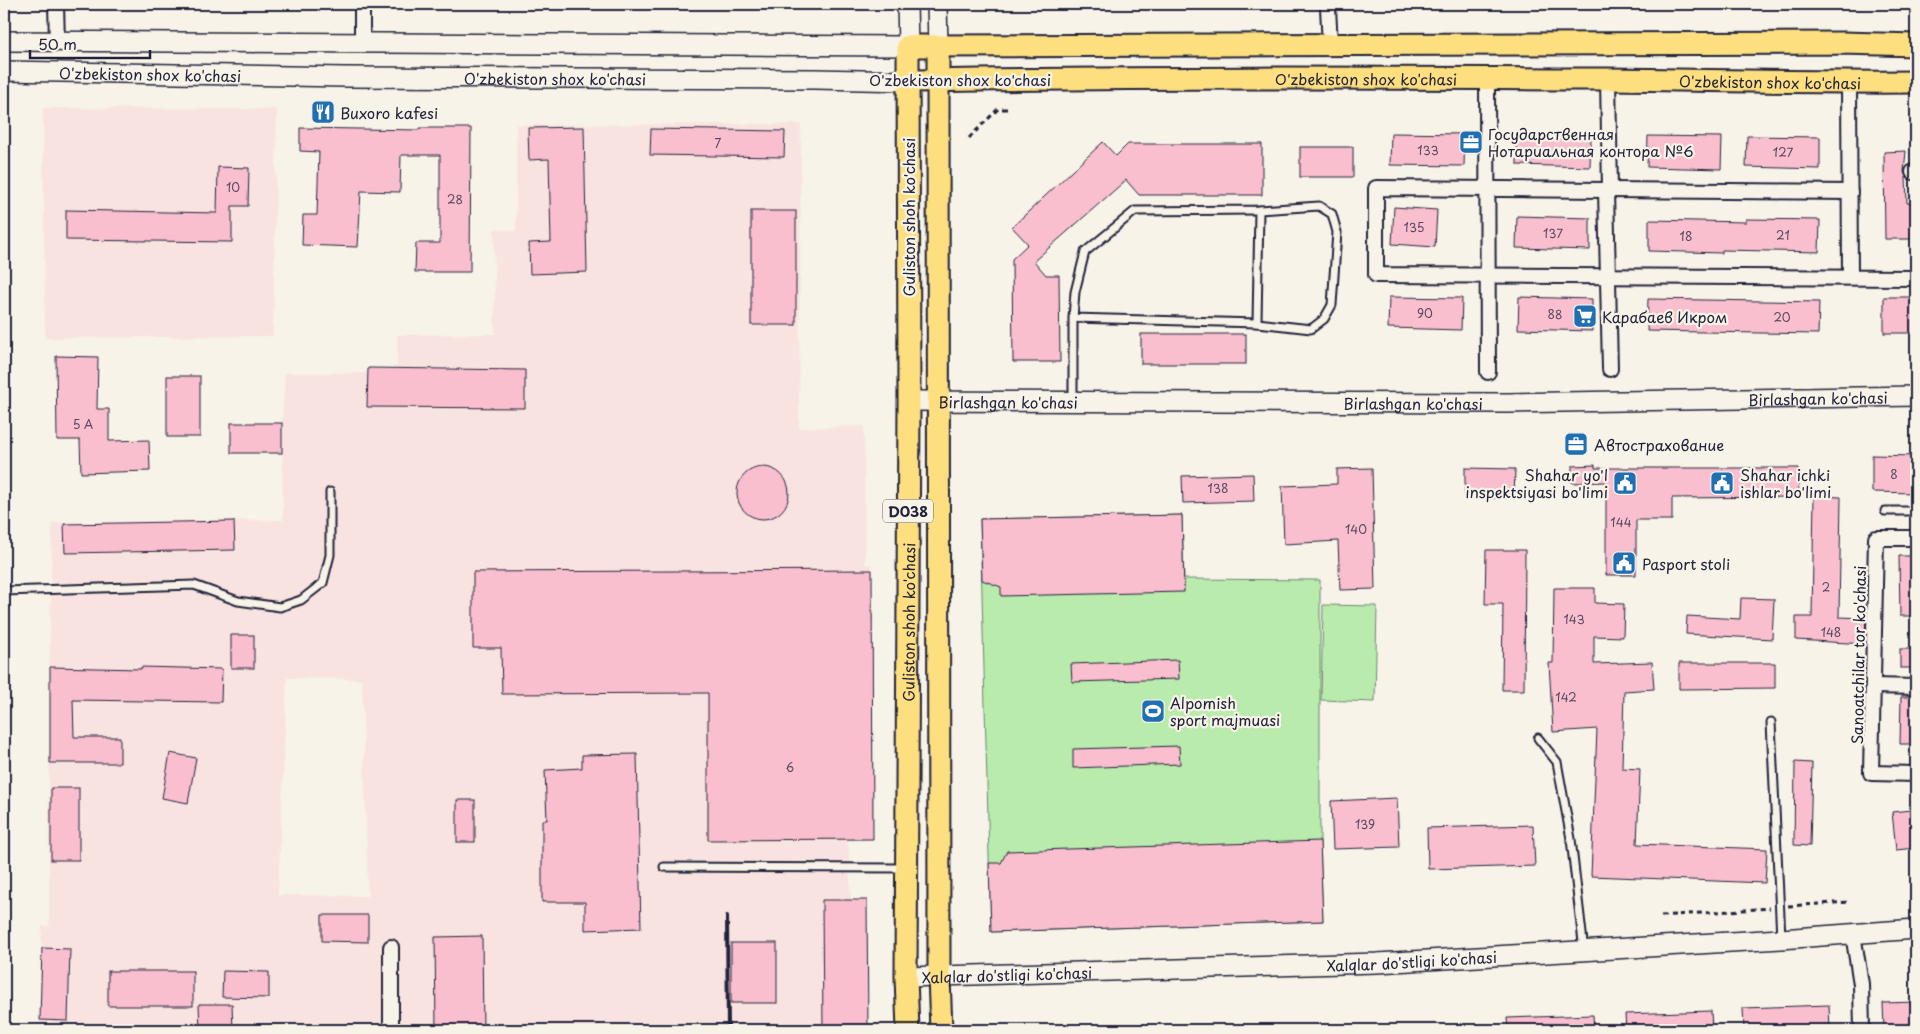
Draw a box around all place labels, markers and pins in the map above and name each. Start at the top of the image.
restaurant icon: Buxoro kafesi [310,99,336,125]
place label: Buxoro kafesi [340,101,438,124]
place label: Государственная Нотариальная контора №6 [1488,122,1693,162]
office icon: Государственная Нотариальная контора №6 [1458,129,1484,155]
supermarket icon: Карабаев Икром [1572,303,1598,329]
place label: Карабаев Икром [1602,305,1727,328]
office icon: Автострахование [1563,431,1589,457]
place label: Автострахование [1594,433,1724,456]
place label: Shahar yo'l inspektsiyasi bo'limi [1465,463,1608,503]
place label: Shahar ichki ishlar bo'limi [1740,463,1831,503]
public building icon: Shahar yo'l inspektsiyasi bo'limi [1612,470,1638,496]
public building icon: Shahar ichki ishlar bo'limi [1709,470,1735,496]
public building icon: Pasport stoli [1611,550,1637,576]
place label: Pasport stoli [1642,552,1730,575]
place label: Alpomish sport majmuasi [1170,691,1280,731]
sports icon: Alpomish sport majmuasi [1140,698,1166,724]

